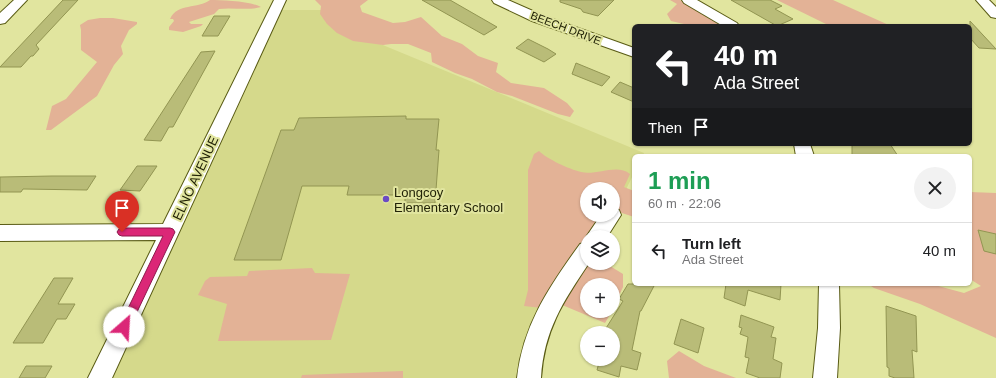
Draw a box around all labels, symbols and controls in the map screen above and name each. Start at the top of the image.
street label: BEECH DRIVE [529,9,603,47]
icon: left [648,40,700,92]
text: 40 m [714,40,778,71]
text: Ada Street [714,73,799,93]
icon: arrive [690,116,712,138]
text: Then [648,119,682,136]
street label: ELNO AVENUE [169,134,222,223]
text: 1 min [648,167,711,194]
button: close [914,167,956,209]
map controls [580,182,620,366]
button: sound [580,182,620,222]
place label: Longcoy Elementary School [394,185,503,215]
pin [105,191,139,232]
marker: Longcoy Elementary School [381,194,391,204]
text: 60 m · 22:06 [648,196,721,211]
icon: arrive [111,197,133,219]
button: layers [580,230,620,270]
text: Turn left [682,235,741,252]
icon: left [648,240,670,262]
text: 40 m [923,242,956,259]
text: Ada Street [682,252,743,267]
button: + [580,278,620,318]
position arrow [103,306,145,348]
button: − [580,326,620,366]

